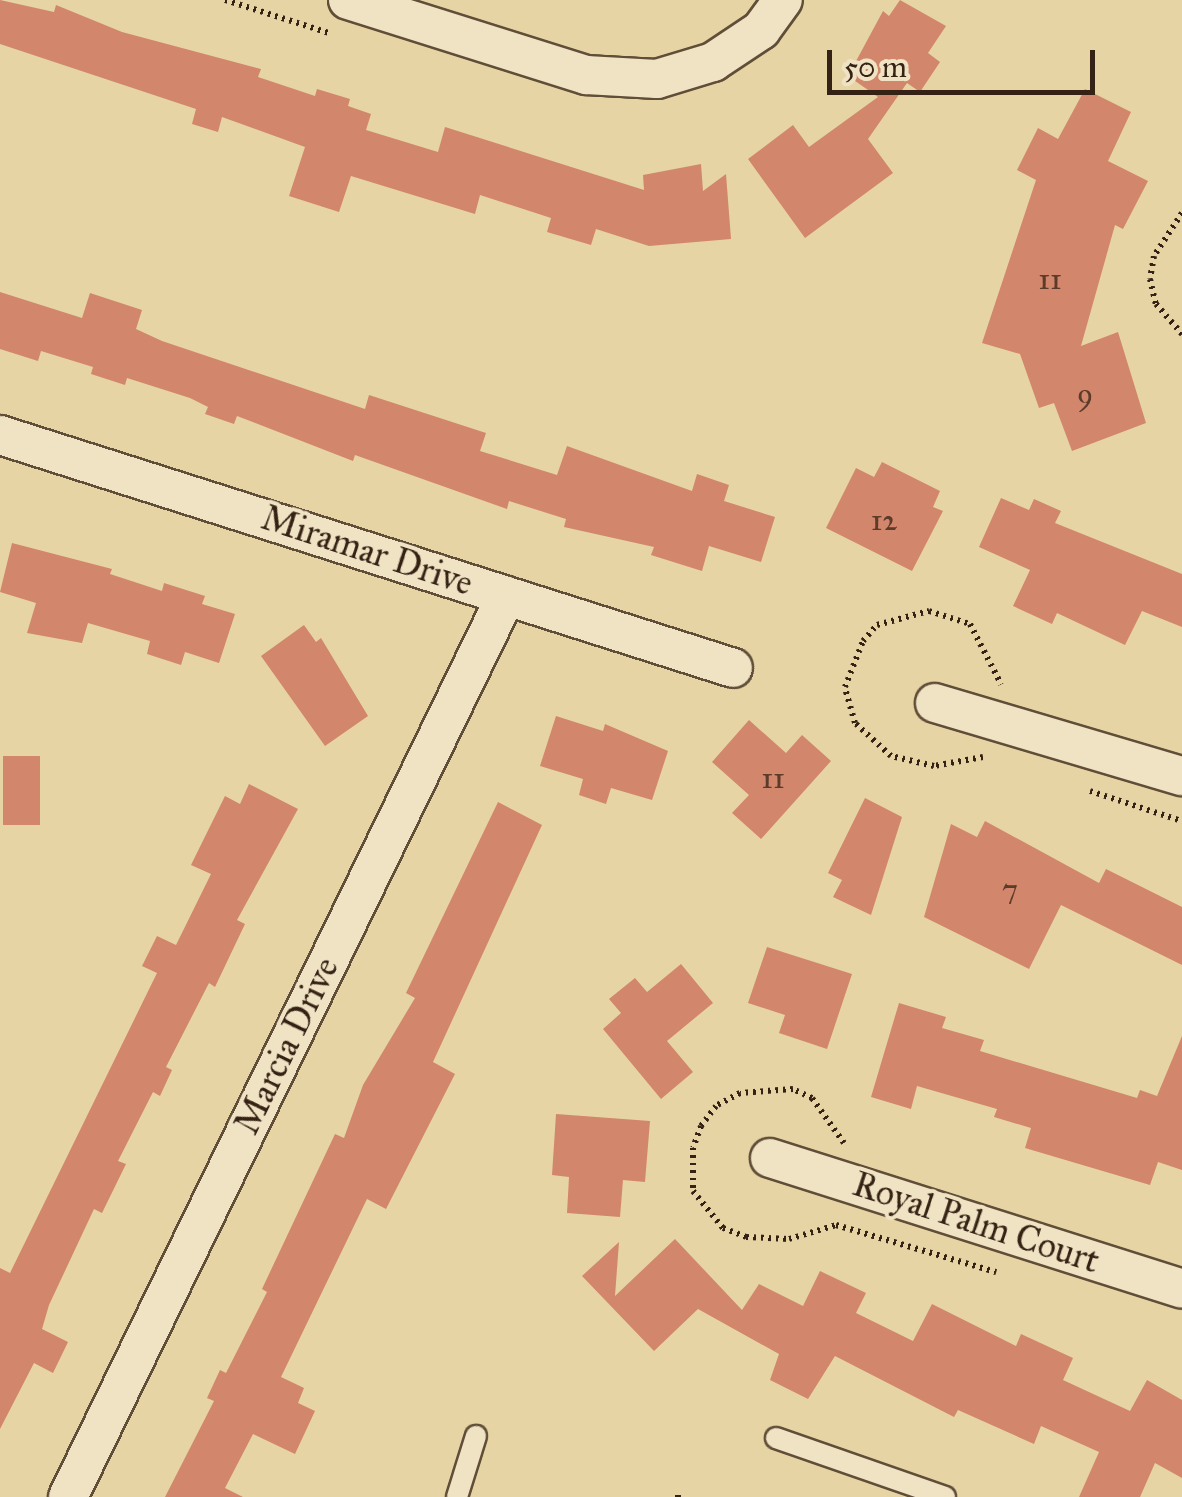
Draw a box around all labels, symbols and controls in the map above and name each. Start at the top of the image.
scale bar [832,30,1100,92]
text: 50 m [844,49,907,85]
house number: 11 [1038,261,1062,297]
house number: 9 [1077,376,1093,412]
street label: Miramar Drive [256,497,478,605]
house number: 12 [871,502,897,538]
house number: 11 [761,760,785,796]
house number: 7 [1002,871,1018,907]
street label: Marcia Drive [226,951,348,1141]
street label: Royal Palm Court [848,1163,1104,1283]

